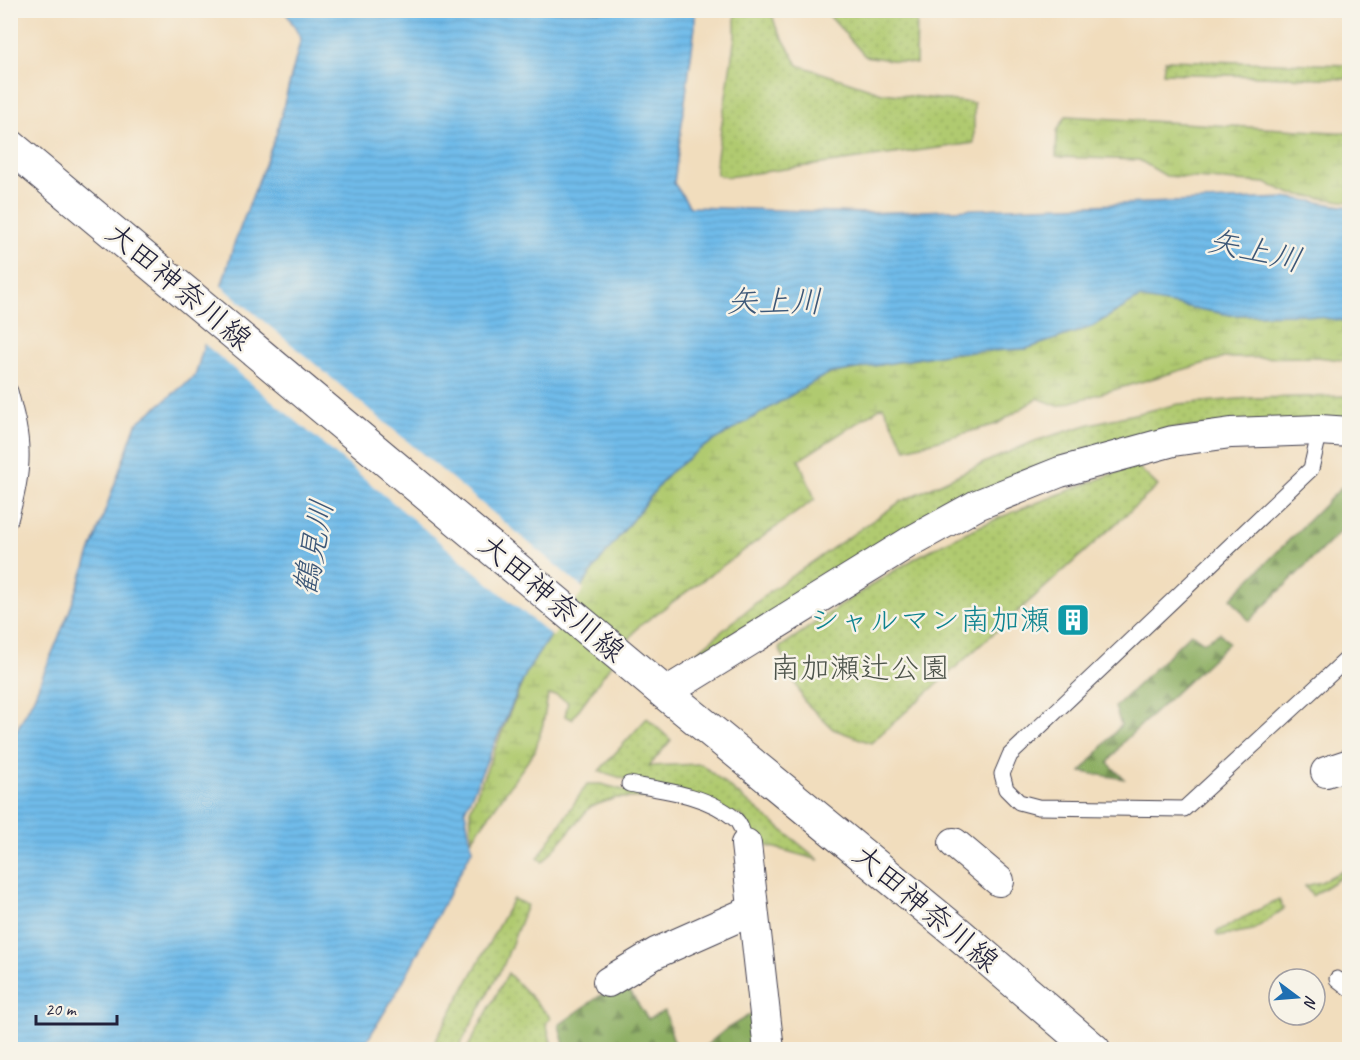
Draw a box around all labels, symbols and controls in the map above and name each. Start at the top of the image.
street label: 大田神奈川線 [98,214,260,358]
water label: 矢上川 [1203,220,1306,281]
water label: 矢上川 [726,281,822,322]
water label: 鶴見川 [284,496,343,598]
street label: 大田神奈川線 [471,526,633,670]
place label: シャルマン南加瀬 [809,601,1050,639]
building icon: シャルマン南加瀬 [1055,602,1091,638]
park label: 南加瀬辻公園 [770,649,950,687]
street label: 大田神奈川線 [845,836,1007,980]
north arrow [1267,967,1327,1027]
scale bar [36,988,117,1026]
text: N [1299,993,1321,1011]
text: 20 m [45,998,78,1020]

